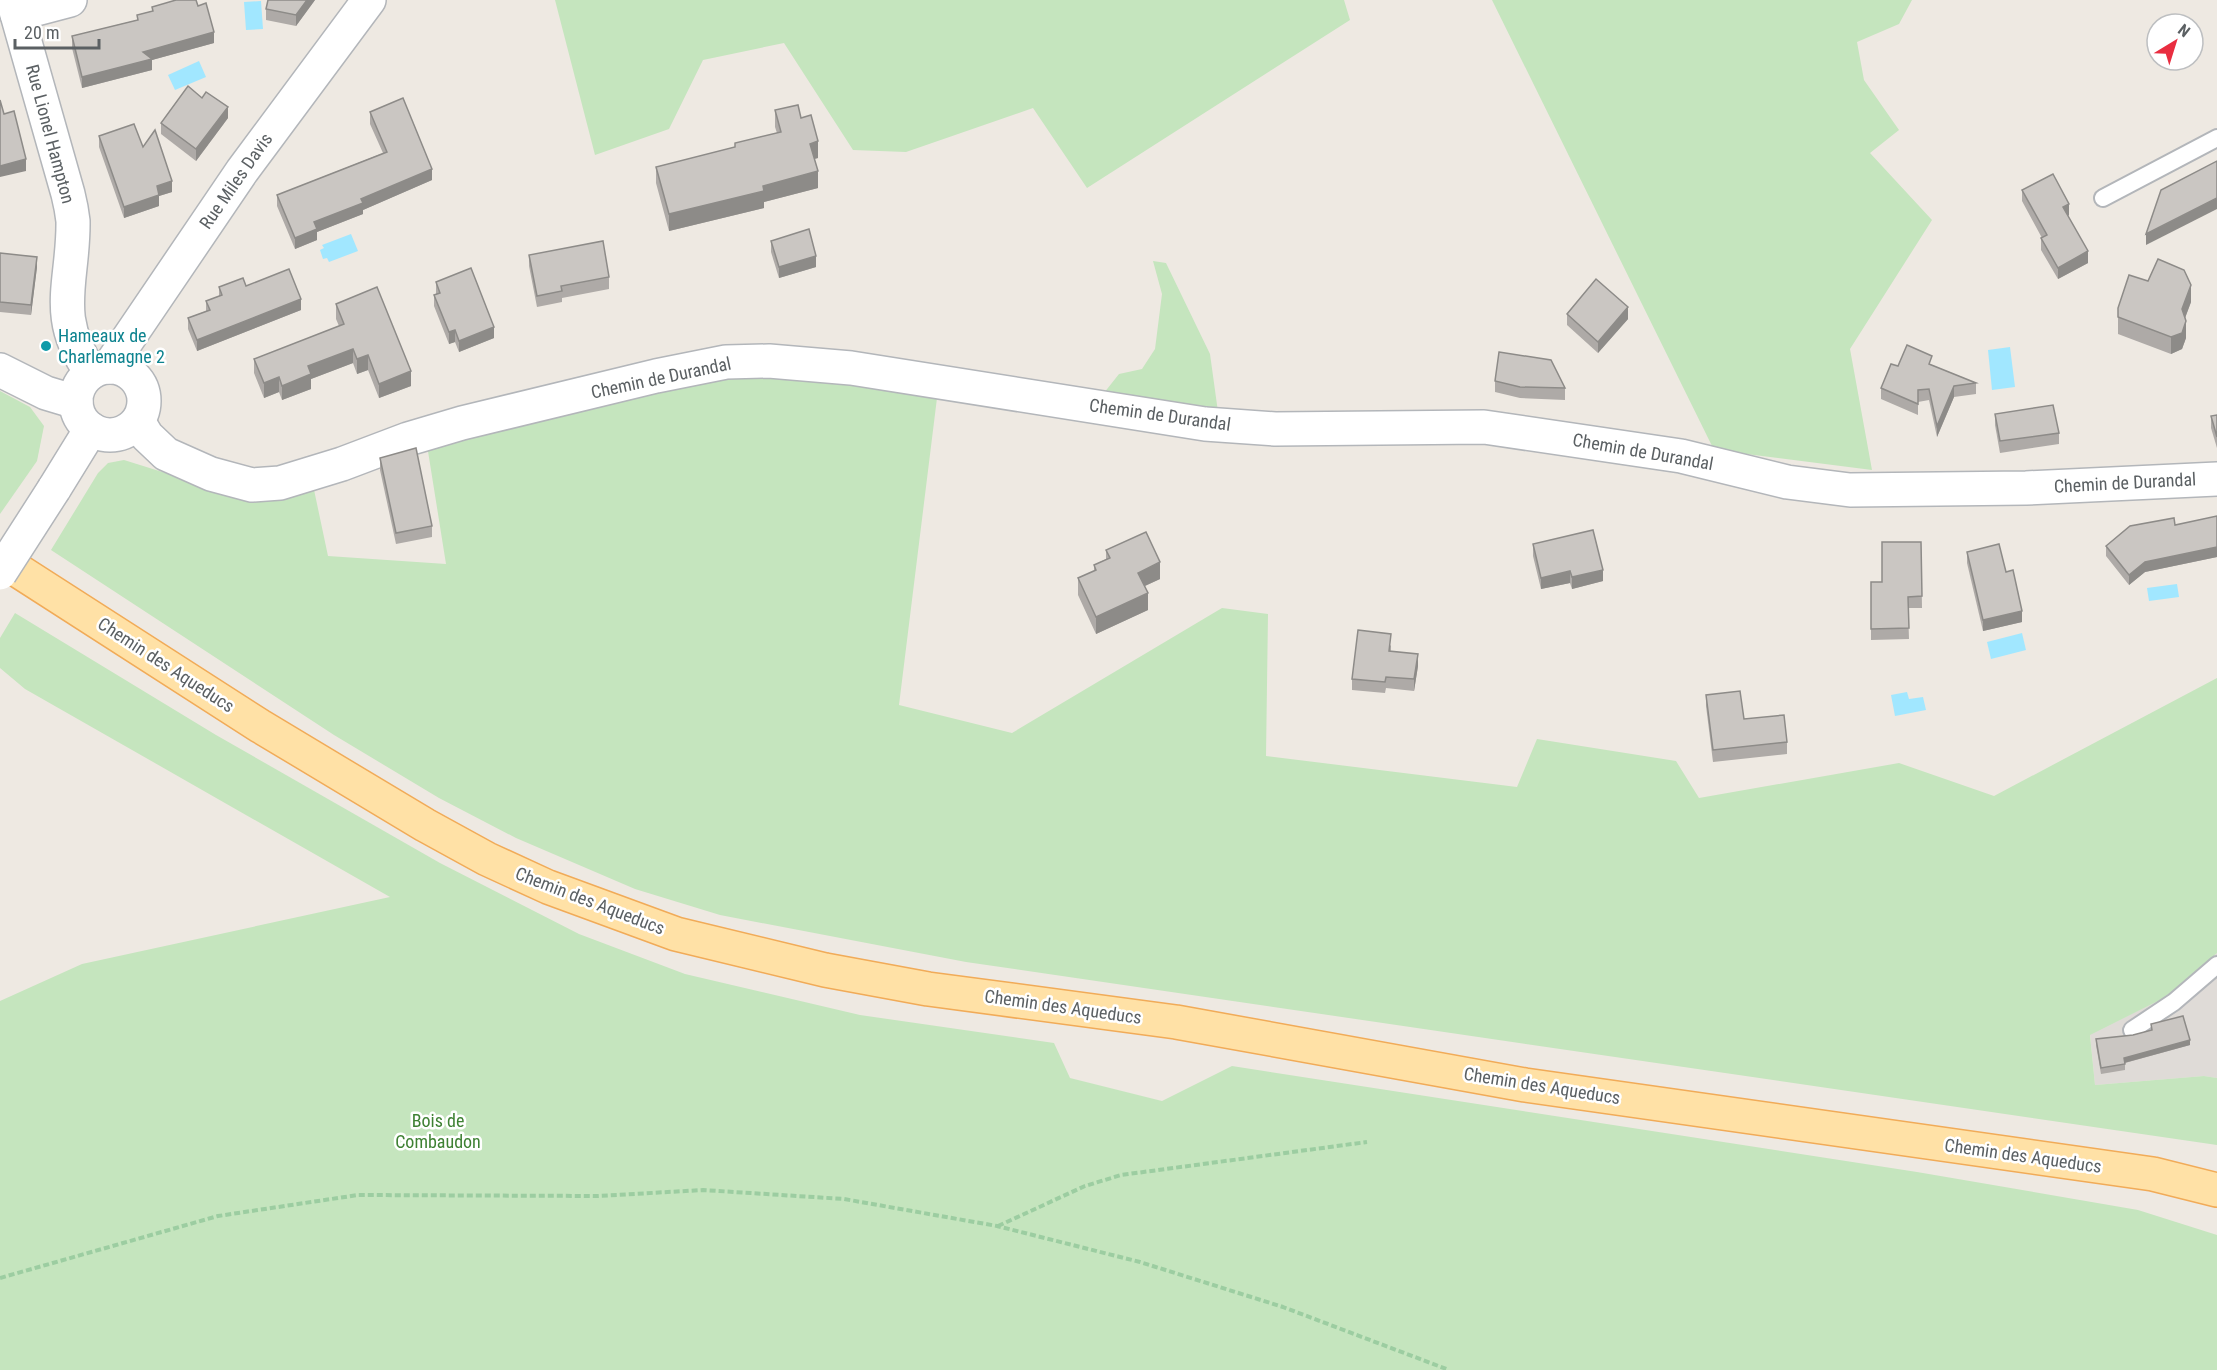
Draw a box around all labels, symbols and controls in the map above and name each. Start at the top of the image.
scale bar [15,12,99,50]
north arrow [2145,12,2205,72]
text: N [2174,20,2194,41]
text: 20 m [24,22,59,43]
street label: Rue Lionel Hampton [22,62,79,206]
street label: Rue Miles Davis [195,129,276,233]
place label: Hameaux de Charlemagne 2 [58,325,165,367]
marker: Hameaux de Charlemagne 2 [39,339,53,353]
street label: Chemin de Durandal [589,352,733,403]
street label: Chemin de Durandal [1088,394,1232,435]
street label: Chemin de Durandal [1571,429,1715,474]
street label: Chemin de Durandal [2053,468,2197,497]
street label: Chemin des Aqueducs [94,613,238,716]
street label: Chemin des Aqueducs [513,862,668,939]
street label: Chemin des Aqueducs [983,985,1143,1028]
street label: Chemin des Aqueducs [1462,1063,1622,1108]
park label: Bois de Combaudon [395,1110,481,1152]
street label: Chemin des Aqueducs [1943,1134,2103,1177]

